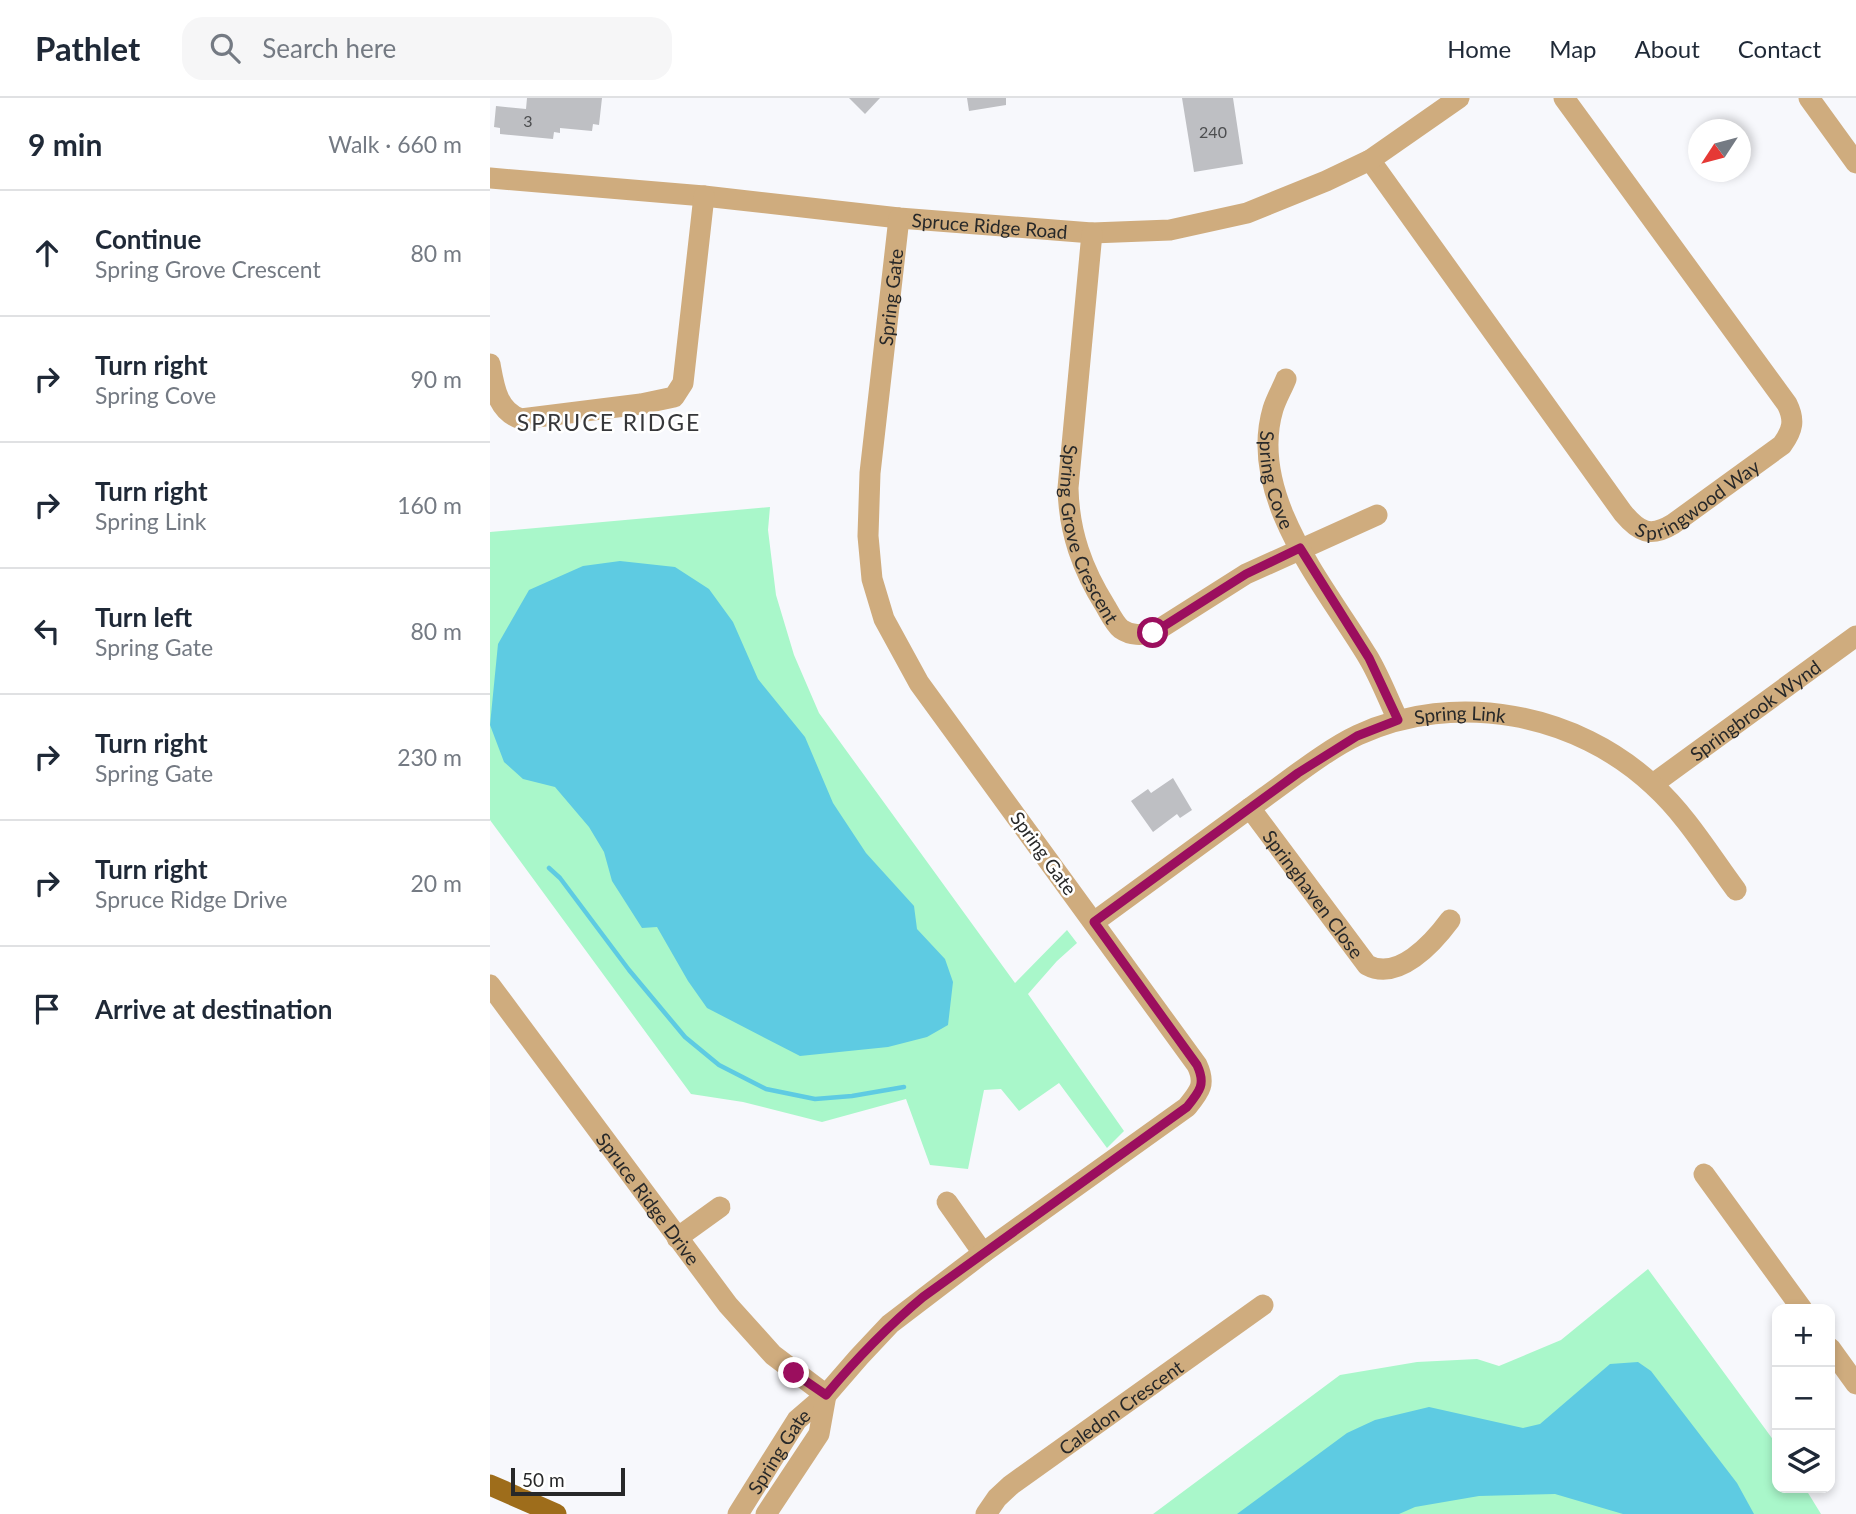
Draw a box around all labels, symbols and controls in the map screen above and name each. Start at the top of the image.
search box [182,17,672,80]
text: Pathlet [35,28,140,68]
icon: search [206,29,244,67]
text: Search here [262,32,396,64]
text: Home [1447,34,1511,63]
text: Map [1549,34,1597,63]
text: About [1635,34,1700,63]
text: Contact [1738,34,1821,63]
house number: 3 [523,111,533,130]
north arrow [1688,119,1751,182]
house number: 240 [1199,122,1227,141]
text: 9 min [28,126,102,162]
text: Walk · 660 m [328,130,462,158]
street label: Spruce Ridge Road [911,208,1068,243]
text: Continue [95,223,201,255]
icon: ahead [28,234,66,272]
text: 80 m [411,239,462,267]
street label: Spring Gate [873,247,907,347]
text: Spring Grove Crescent [95,255,321,283]
text: Turn right [95,349,208,381]
icon: right [28,360,66,398]
text: 90 m [411,365,462,393]
text: Spring Cove [95,381,216,409]
district label: SPRUCE RIDGE [517,408,701,436]
street label: Spring Cove [1256,430,1299,532]
street label: Spring Grove Crescent [1056,444,1124,628]
street label: Springwood Way [1632,454,1764,543]
text: Turn right [95,475,208,507]
icon: right [28,486,66,524]
text: 160 m [397,491,462,519]
text: Spring Link [95,507,207,535]
text: Turn left [95,601,192,633]
icon: left [28,612,66,650]
text: 80 m [411,617,462,645]
route start [1137,617,1168,648]
text: Spring Gate [95,633,213,661]
street label: Springbrook Wynd [1685,654,1825,765]
street label: Spring Link [1412,700,1508,728]
text: Turn right [95,727,208,759]
icon: right [28,738,66,776]
text: 230 m [397,743,462,771]
text: Spring Gate [95,759,213,787]
street label: Spring Gate [1006,807,1082,899]
street label: Springhaven Close [1259,825,1369,962]
text: Turn right [95,853,208,885]
icon: right [28,864,66,902]
text: 20 m [411,869,462,897]
text: Spruce Ridge Drive [95,885,287,913]
icon: arrive [28,990,66,1028]
text: Arrive at destination [95,993,332,1025]
street label: Spruce Ridge Drive [592,1128,705,1269]
map controls [1772,1304,1835,1493]
button: + [1772,1304,1835,1367]
street label: Caledon Crescent [1054,1355,1187,1459]
route end [778,1357,809,1388]
button: − [1772,1367,1835,1430]
street label: Spring Gate [742,1403,814,1498]
button: layers [1772,1430,1835,1493]
scale bar [511,1465,625,1497]
text: 50 m [522,1468,565,1491]

